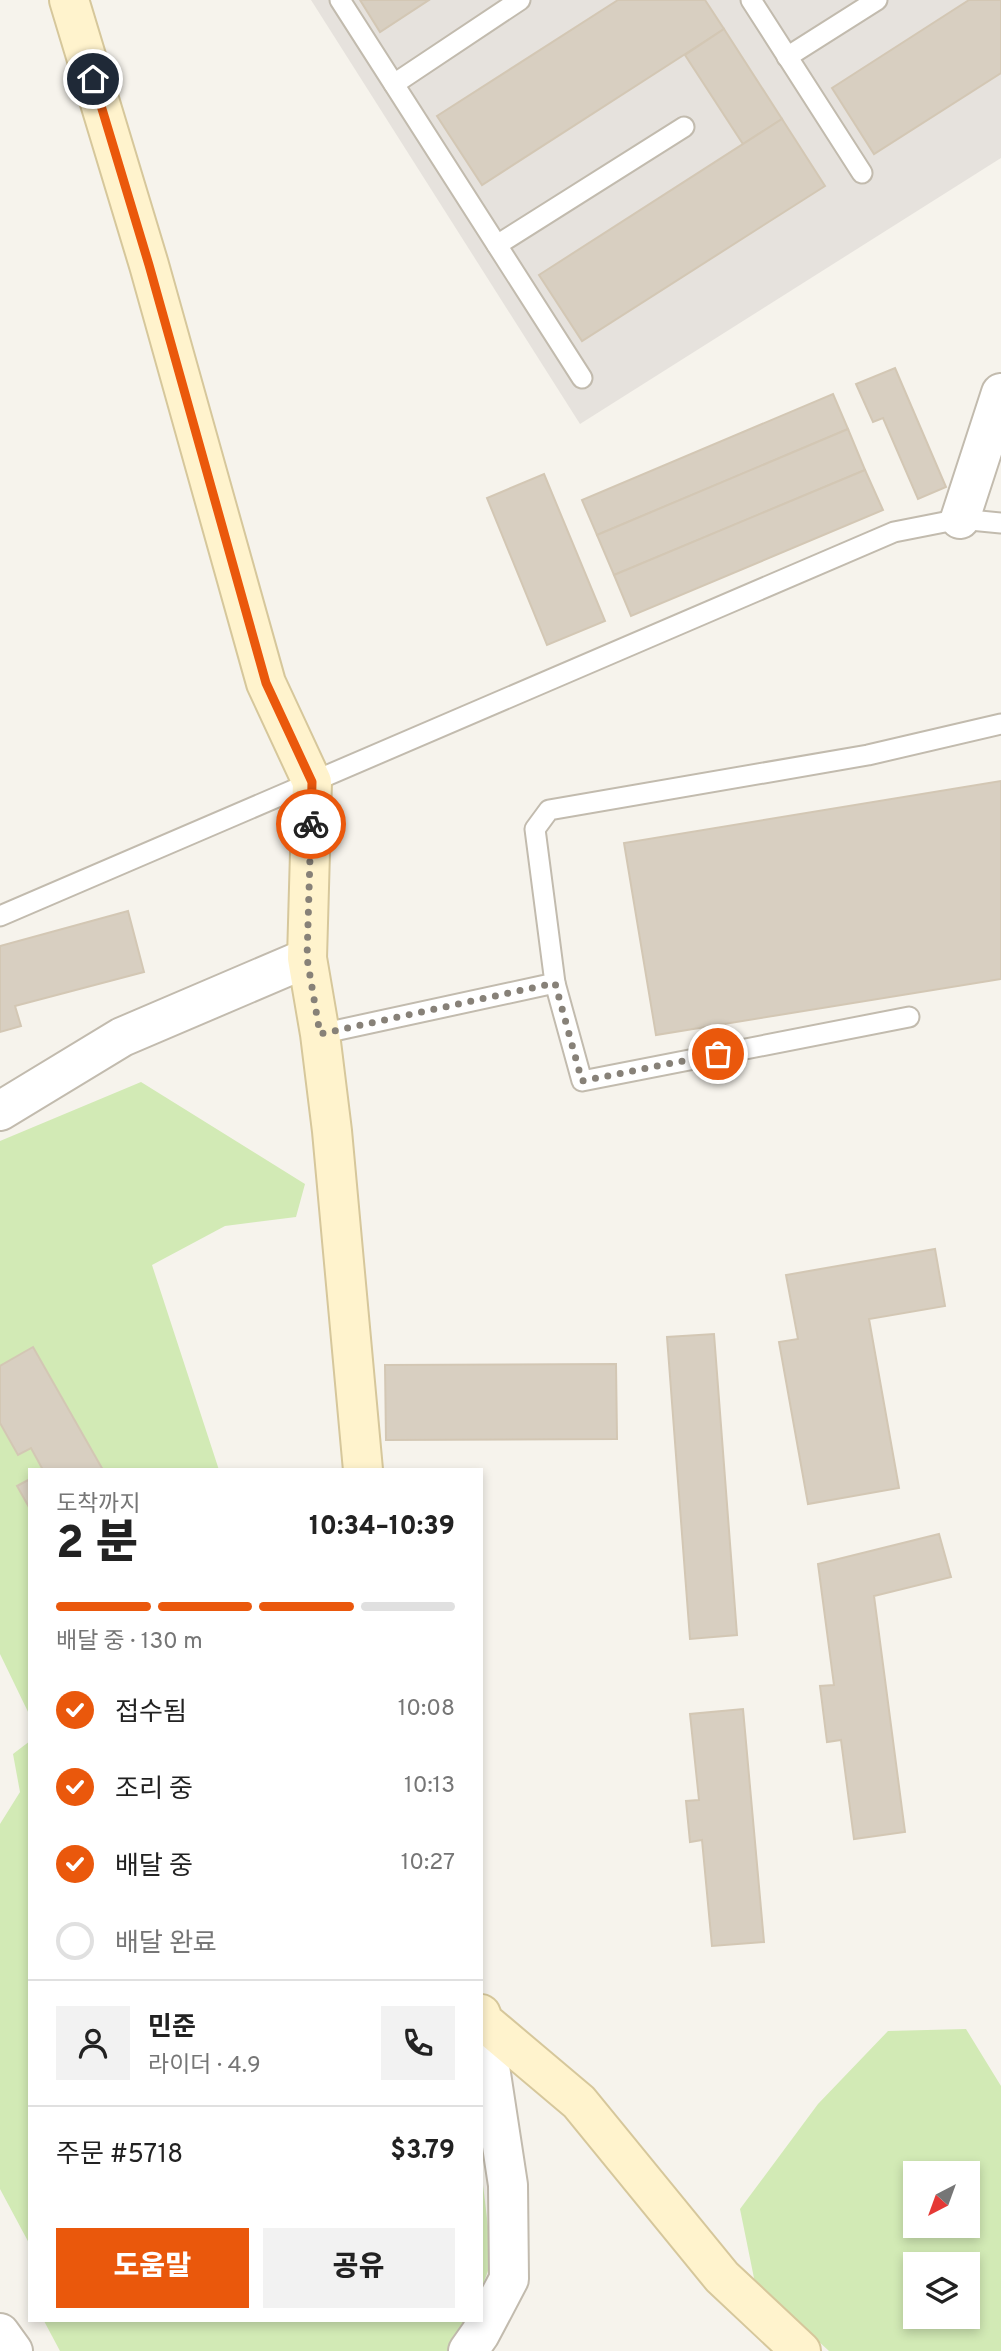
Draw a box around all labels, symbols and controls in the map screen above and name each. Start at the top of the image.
pin [63,49,123,109]
icon: home [74,60,112,98]
courier [276,789,346,859]
icon: bike [292,805,330,843]
pin [688,1024,748,1084]
icon: bag [699,1035,737,1073]
text: 도착까지 [56,1491,141,1520]
text: 10:34–10:39 [309,1511,455,1544]
text: 2 분 [56,1516,138,1575]
text: 배달 중 · 130 m [56,1628,203,1657]
icon: check [56,1691,94,1729]
text: 10:08 [398,1695,455,1724]
text: 접수됨 [115,1697,187,1730]
icon: check [56,1768,94,1806]
text: 10:13 [404,1772,455,1801]
text: 조리 중 [115,1774,193,1807]
icon: check [56,1845,94,1883]
text: 10:27 [401,1849,455,1878]
text: 배달 중 [115,1851,193,1884]
text: 배달 완료 [115,1928,217,1961]
button: person [56,2006,130,2080]
button: phone [381,2006,455,2080]
text: 민준 [148,2012,196,2045]
text: 라이더 · 4.9 [148,2052,261,2081]
text: $3.79 [390,2135,455,2168]
text: 주문 #5718 [56,2139,183,2172]
north arrow [903,2161,980,2238]
map controls [903,2161,980,2329]
button: 도움말 [56,2228,249,2308]
button: 공유 [263,2228,455,2308]
button: layers [903,2252,980,2329]

